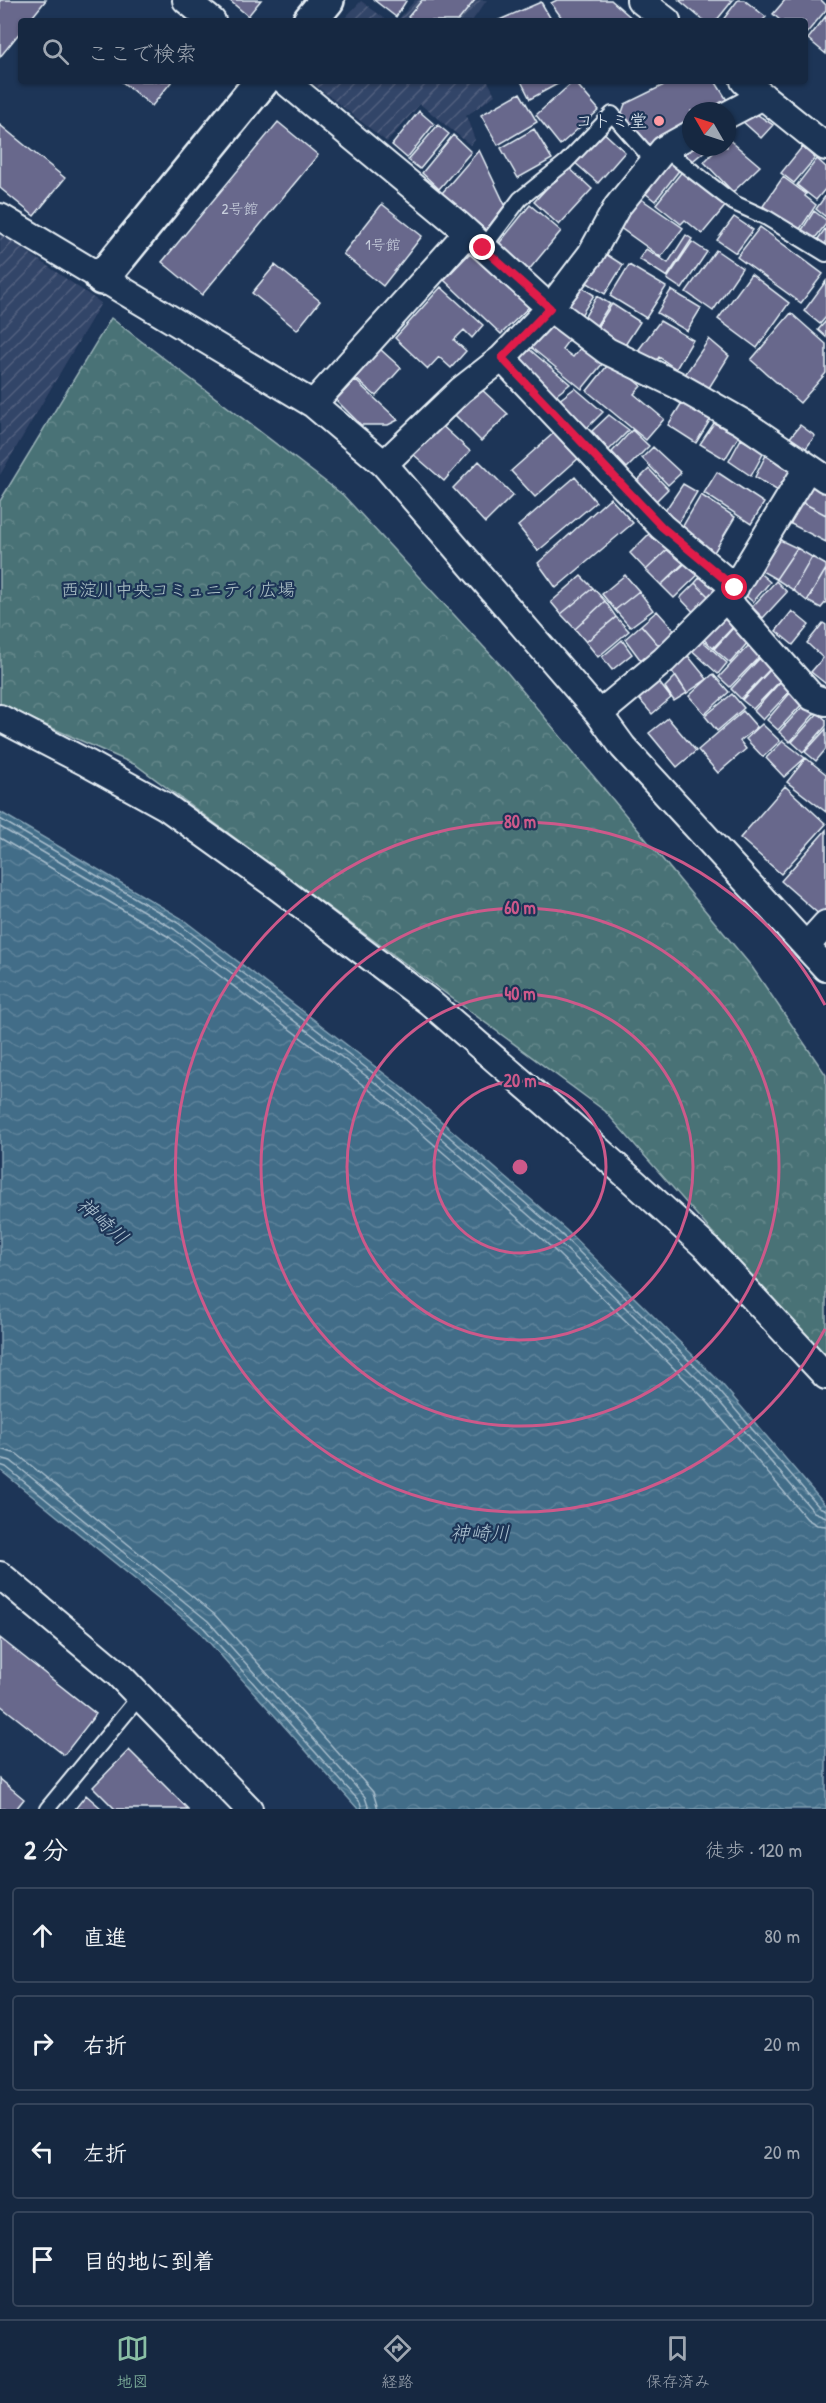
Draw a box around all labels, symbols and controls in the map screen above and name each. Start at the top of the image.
search box [18,18,808,84]
icon: search [39,35,72,68]
text: ここで検索 [87,38,197,68]
north arrow [682,102,736,156]
place label: コトミ堂 [575,108,647,133]
marker: コトミ堂 [652,114,666,128]
house number: 2号館 [221,198,259,219]
house number: 1号館 [365,234,401,255]
route end [469,234,495,260]
route start [721,574,747,600]
park label: 西淀川中央コミュニティ広場 [61,577,295,602]
text: 80 m [504,809,536,834]
text: 60 m [504,895,536,920]
text: 40 m [504,981,536,1006]
text: 20 m [504,1068,536,1093]
centre of rings [510,1157,530,1177]
water label: 神崎川 [72,1191,135,1250]
water label: 神崎川 [450,1519,510,1546]
text: 2 分 [24,1832,68,1867]
text: 徒歩 · 120 m [705,1836,802,1863]
icon: ahead [26,1919,59,1952]
text: 直進 [83,1922,127,1952]
text: 80 m [764,1922,800,1949]
icon: right [26,2027,59,2060]
text: 右折 [83,2030,127,2060]
text: 20 m [763,2030,800,2057]
icon: left [26,2135,59,2168]
text: 左折 [83,2138,127,2168]
text: 20 m [763,2138,800,2165]
icon: arrive [26,2243,59,2276]
text: 目的地に到着 [83,2246,215,2276]
tab: 地図 [116,2332,149,2392]
tab: 経路 [381,2332,414,2392]
tab: 保存済み [646,2332,710,2392]

